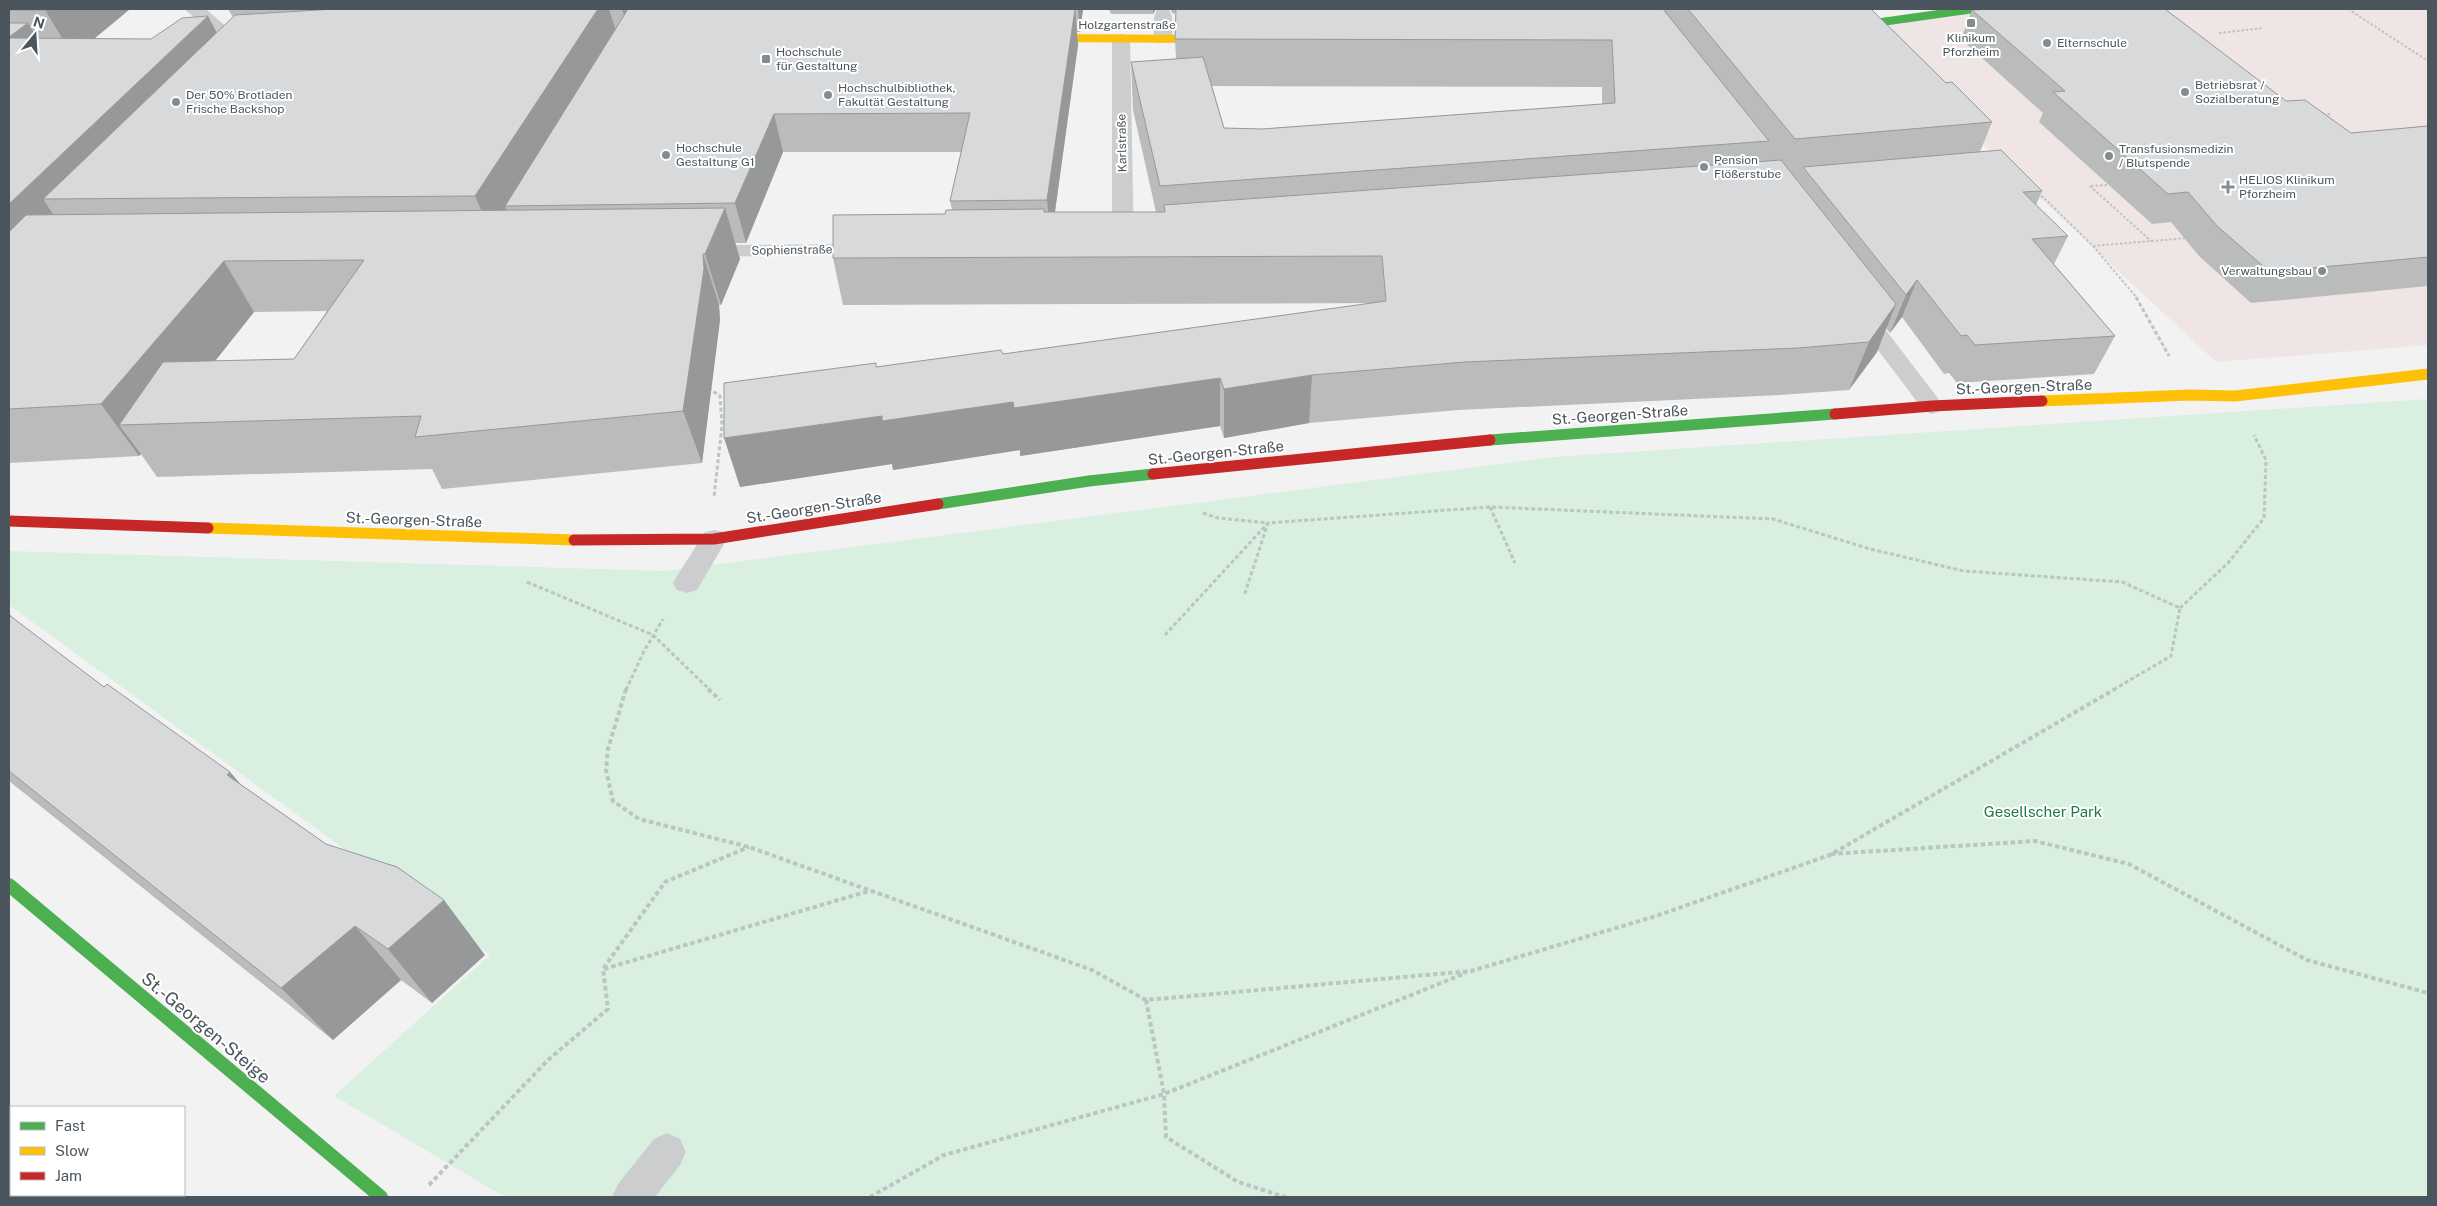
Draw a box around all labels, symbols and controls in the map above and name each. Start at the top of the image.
north arrow [10,10,60,60]
text: N [31,13,47,32]
marker: Klinikum Pforzheim [1965,17,1977,29]
street label: Holzgartenstraße [1078,18,1176,32]
place label: Klinikum Pforzheim [1943,31,1999,59]
place label: Elternschule [2057,36,2127,50]
marker: Elternschule [2041,37,2053,49]
place label: Hochschule für Gestaltung [776,45,857,73]
marker: Hochschule für Gestaltung [760,53,772,65]
place label: Betriebsrat / Sozialberatung [2195,78,2280,106]
place label: Hochschulbibliothek, Fakultät Gestaltung [838,81,956,109]
marker: Betriebsrat / Sozialberatung [2179,86,2191,98]
place label: Der 50% Brotladen Frische Backshop [186,88,293,116]
marker: Hochschulbibliothek, Fakultät Gestaltung [822,89,834,101]
marker: Der 50% Brotladen Frische Backshop [170,96,182,108]
street label: Karlstraße [1114,113,1130,172]
place label: Hochschule Gestaltung G1 [676,141,755,169]
place label: Transfusionsmedizin / Blutspende [2119,142,2233,170]
marker: Hochschule Gestaltung G1 [660,149,672,161]
marker: Transfusionsmedizin / Blutspende [2103,150,2115,162]
place label: Pension Flößerstube [1714,153,1782,181]
marker: Pension Flößerstube [1698,161,1710,173]
place label: HELIOS Klinikum Pforzheim [2239,173,2335,201]
marker: HELIOS Klinikum Pforzheim [2221,180,2235,194]
street label: Sophienstraße [751,242,833,258]
place label: Verwaltungsbau [2221,264,2312,278]
marker: Verwaltungsbau [2316,265,2328,277]
street label: St.-Georgen-Straße [1955,376,2093,397]
street label: St.-Georgen-Straße [1551,401,1689,428]
street label: St.-Georgen-Straße [1147,437,1285,468]
street label: St.-Georgen-Straße [745,488,883,527]
street label: St.-Georgen-Straße [345,509,483,530]
park label: Gesellscher Park [1984,803,2102,820]
street label: St.-Georgen-Steige [138,968,275,1088]
legend [10,1106,185,1196]
text: Fast [55,1117,85,1134]
text: Slow [55,1142,90,1159]
text: Jam [55,1167,82,1184]

